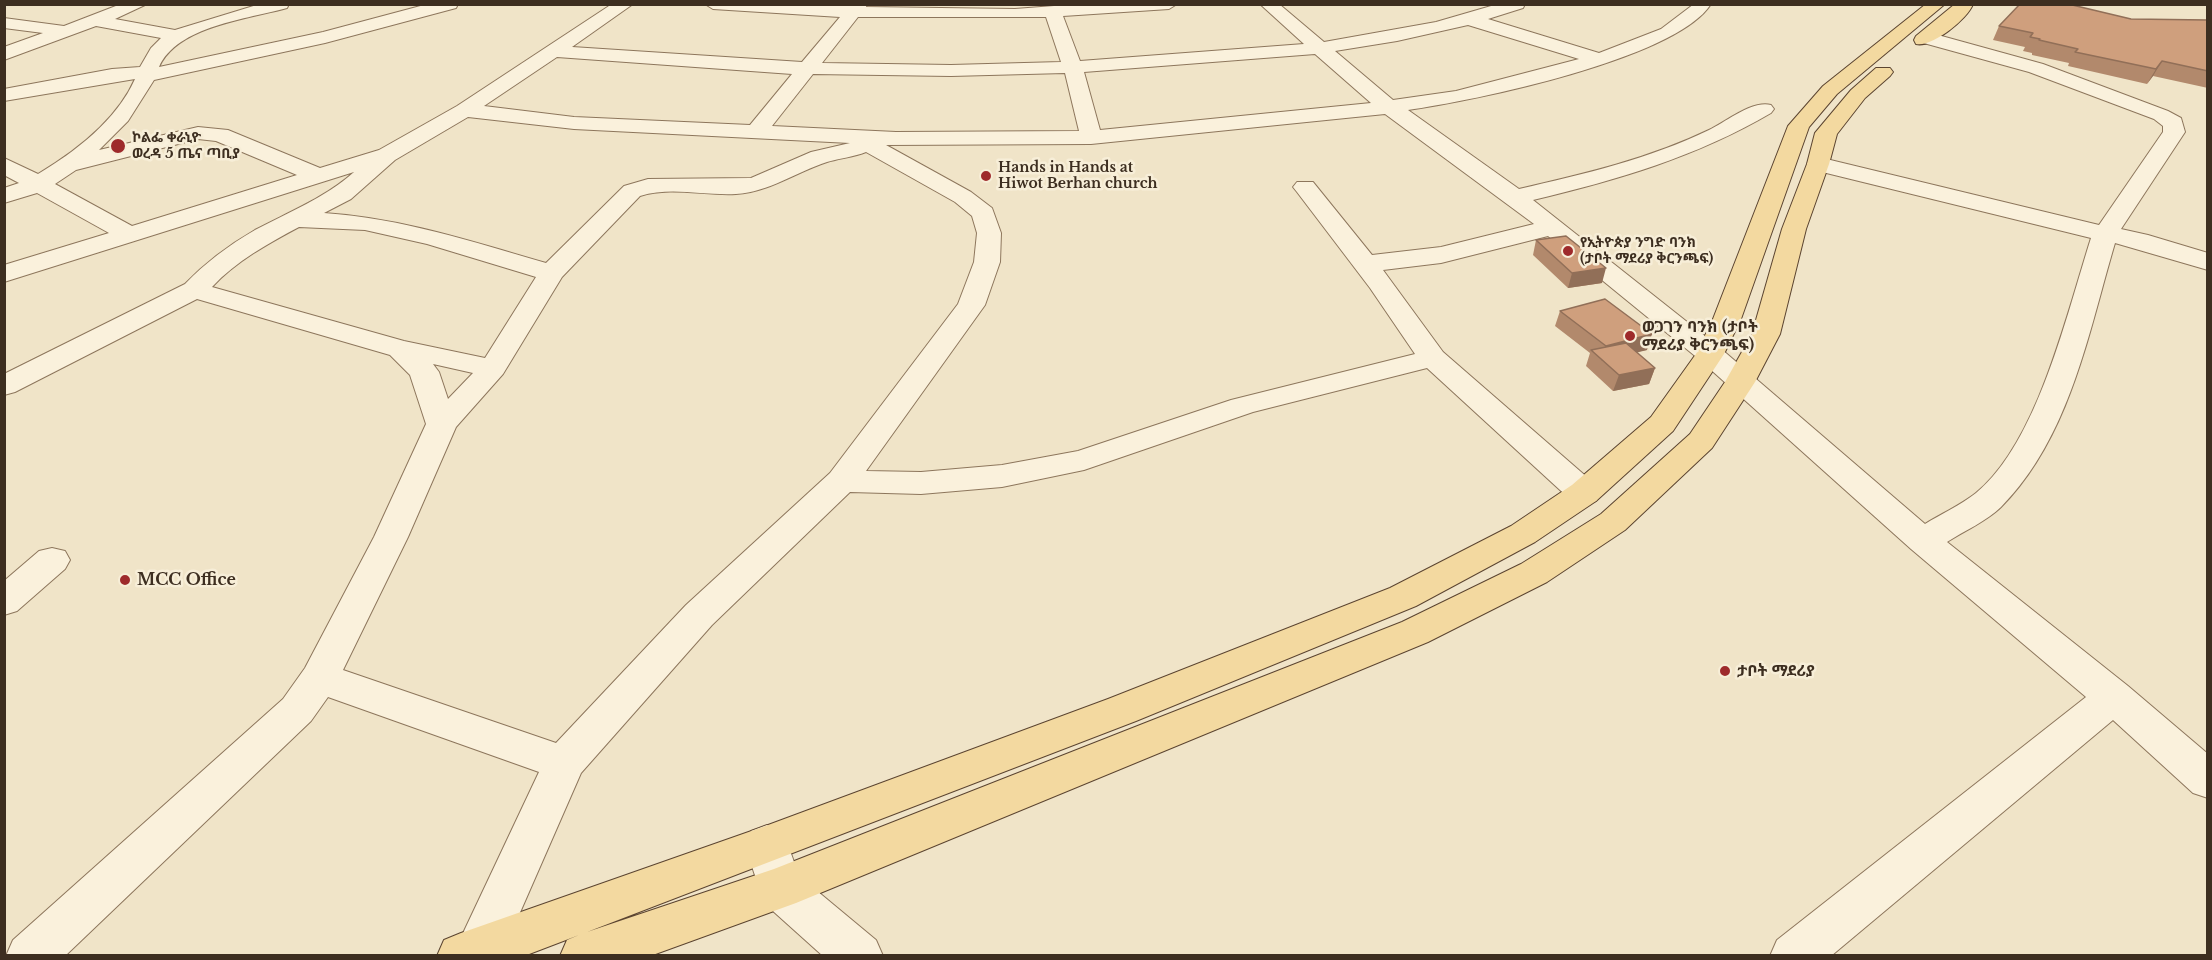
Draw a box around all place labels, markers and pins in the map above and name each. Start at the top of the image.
place label: ኮልፌ ቀራኒዮ ወረዳ 5 ጤና ጣቢያ [132,130,240,162]
marker: ኮልፌ ቀራኒዮ ወረዳ 5 ጤና ጣቢያ [109,137,127,155]
place label: Hands in Hands at Hiwot Berhan church [998,160,1158,192]
marker: Hands in Hands at Hiwot Berhan church [979,169,993,183]
place label: የኢትዮጵያ ንግድ ባንክ (ታቦት ማደሪያ ቅርንጫፍ) [1580,235,1713,268]
marker: የኢትዮጵያ ንግድ ባንክ (ታቦት ማደሪያ ቅርንጫፍ) [1561,244,1575,258]
place label: ወጋገን ባንክ (ታቦት ማደሪያ ቅርንጫፍ) [1642,317,1758,355]
marker: ወጋገን ባንክ (ታቦት ማደሪያ ቅርንጫፍ) [1623,329,1637,343]
place label: MCC Office [137,570,236,590]
marker: MCC Office [118,573,132,587]
place label: ታቦት ማደሪያ [1737,661,1815,681]
marker: ታቦት ማደሪያ [1718,664,1732,678]

